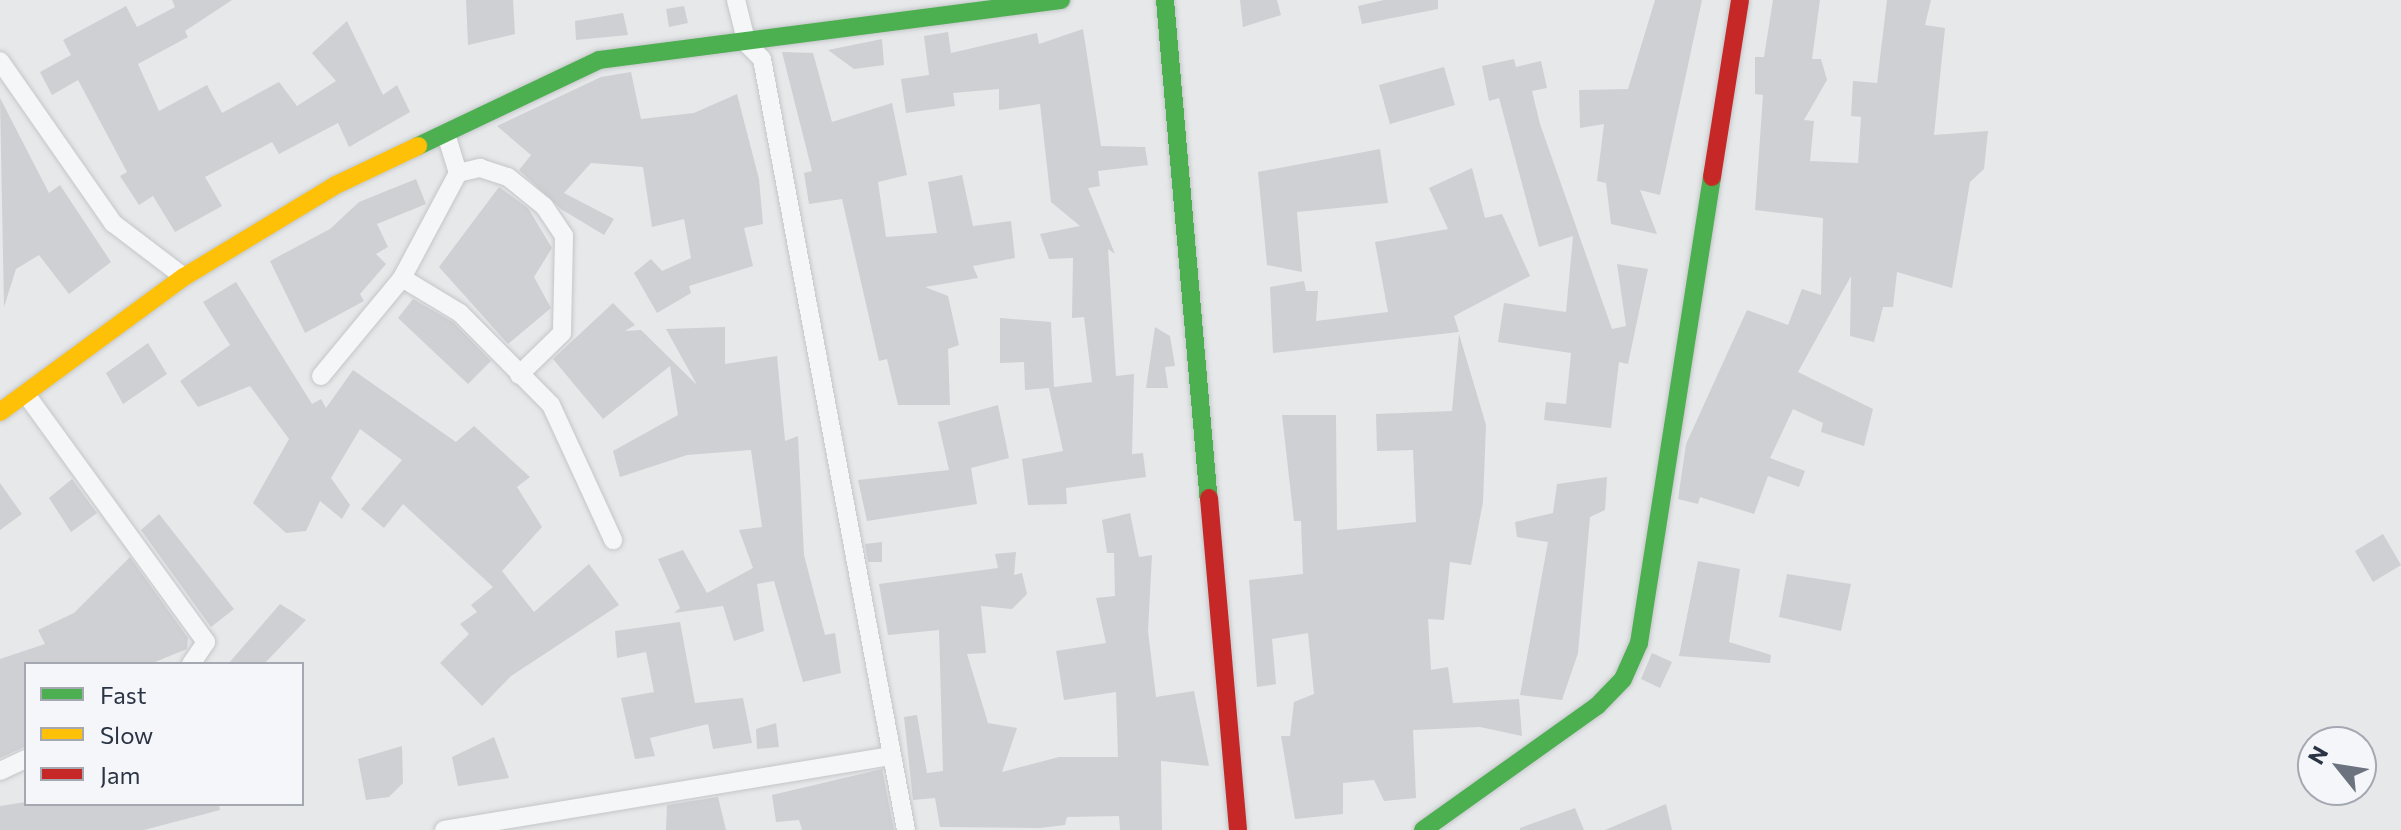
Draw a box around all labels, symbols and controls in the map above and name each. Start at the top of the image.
legend [24,662,304,806]
text: Fast [100,680,147,709]
text: Slow [100,720,153,749]
north arrow [2297,726,2377,806]
text: N [2302,741,2333,769]
text: Jam [100,760,140,789]

